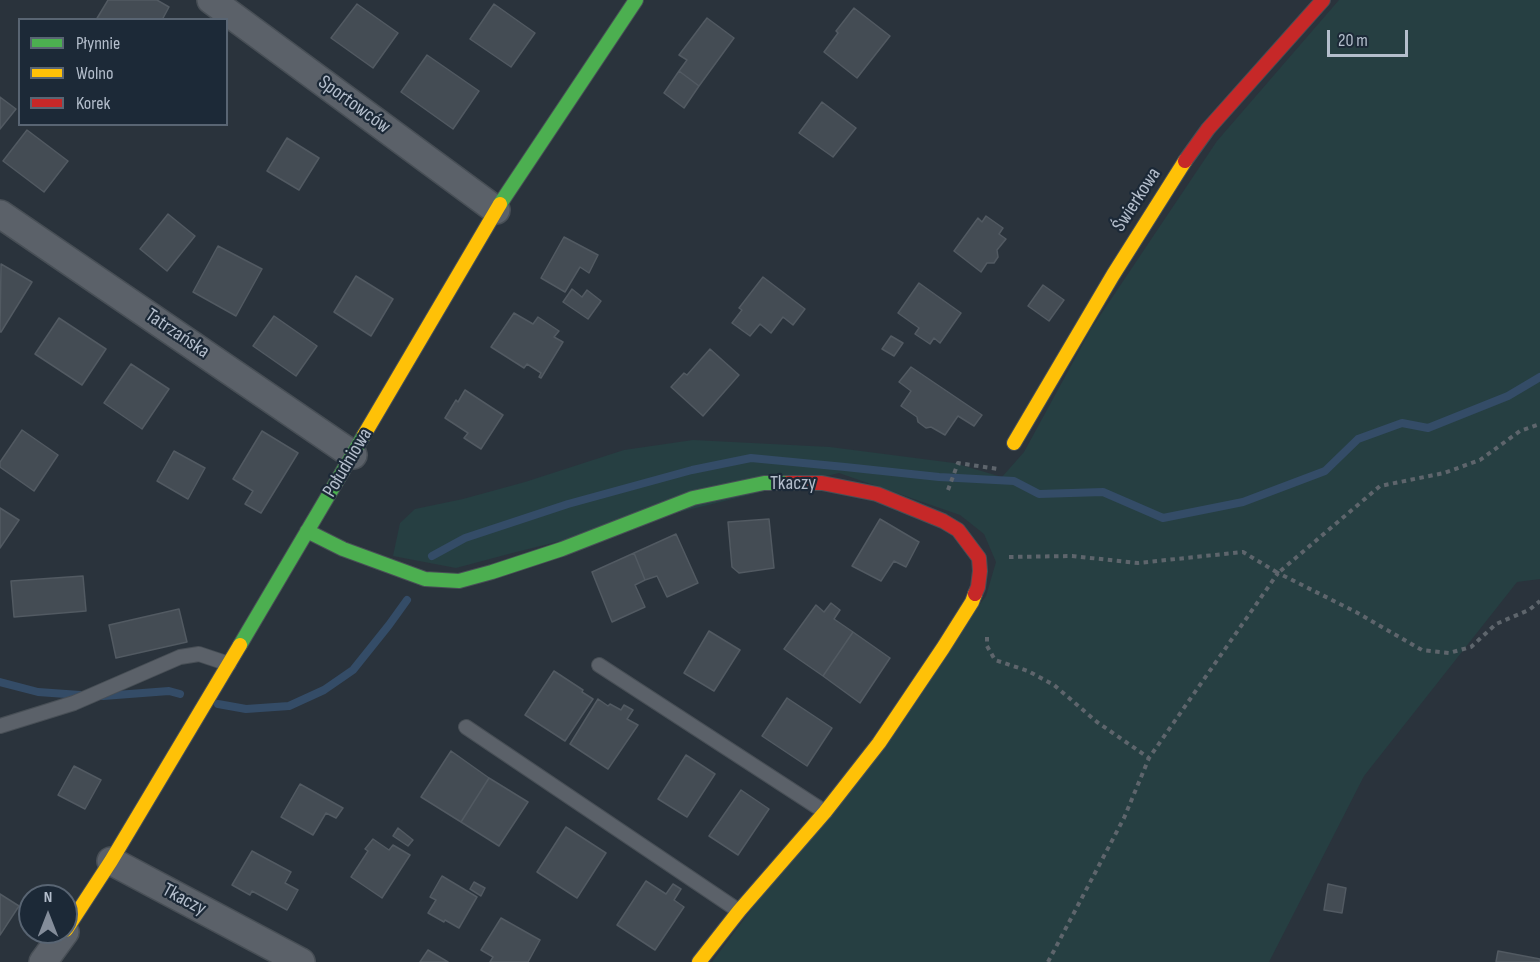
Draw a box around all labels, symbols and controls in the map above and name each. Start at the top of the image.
legend [18,18,228,126]
scale bar [1330,18,1411,56]
text: 20 m [1338,30,1368,51]
text: Płynnie [76,33,120,54]
text: Wolno [76,63,113,84]
street label: Sportowców [313,71,395,139]
text: Korek [76,93,110,114]
street label: Świerkowa [1107,163,1167,237]
street label: Tatrzańska [140,304,214,364]
street label: Południowa [318,424,378,502]
street label: Tkaczy [770,472,816,496]
street label: Tkaczy [158,879,210,921]
north arrow [18,884,78,944]
text: N [44,888,52,907]

